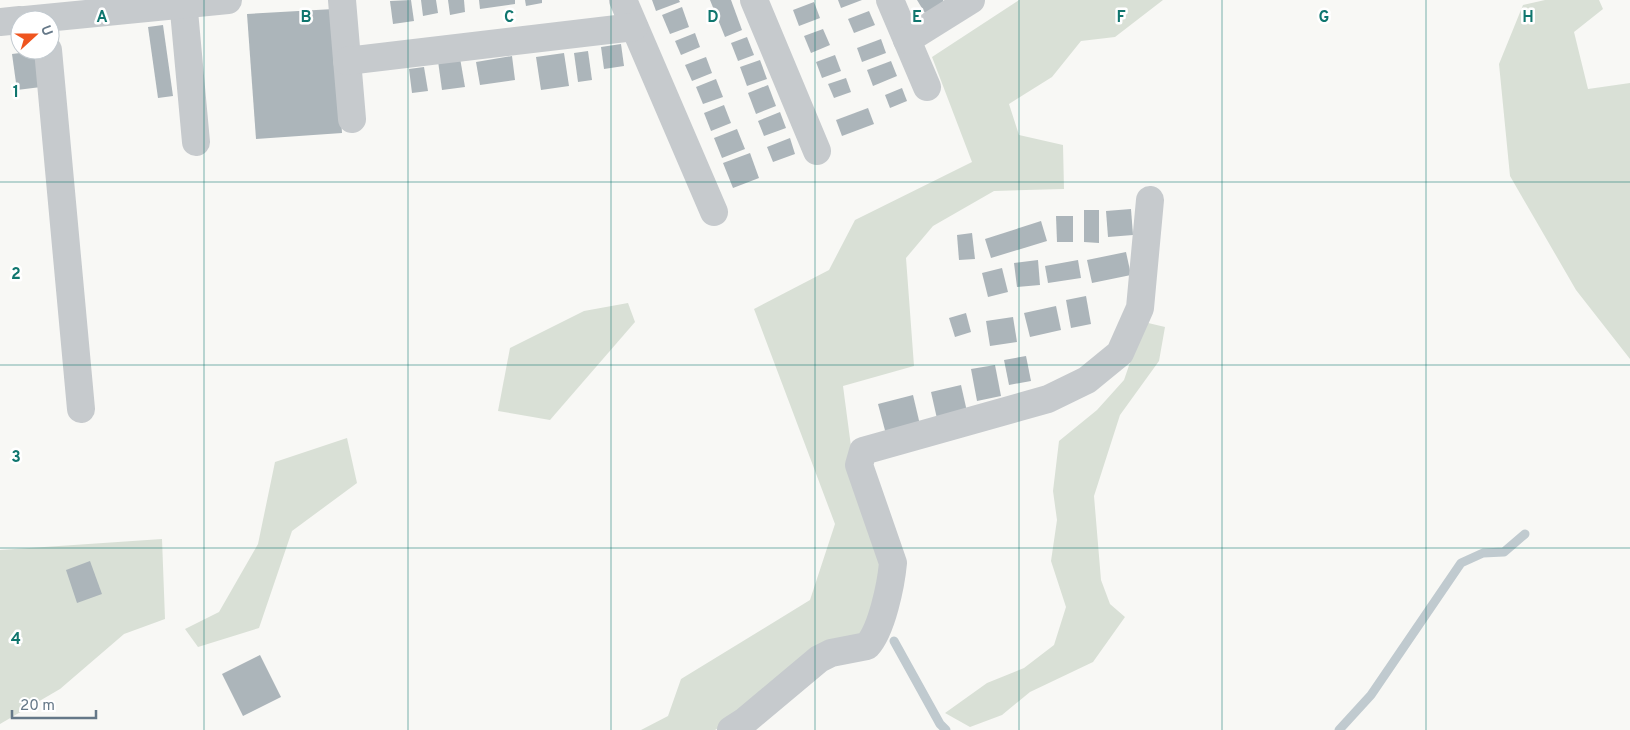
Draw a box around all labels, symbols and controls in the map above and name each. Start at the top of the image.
text: A [96,8,108,28]
text: B [300,8,312,28]
text: C [504,8,514,28]
text: D [707,8,719,28]
text: E [912,8,922,28]
text: F [1116,8,1126,28]
text: G [1319,8,1329,28]
text: H [1522,8,1534,28]
north arrow [10,10,60,60]
text: U [36,23,55,39]
text: 1 [13,83,19,103]
text: 2 [11,265,21,285]
text: 3 [11,448,21,468]
text: 4 [11,630,21,650]
scale bar [12,688,96,720]
text: 20 m [20,697,55,716]

